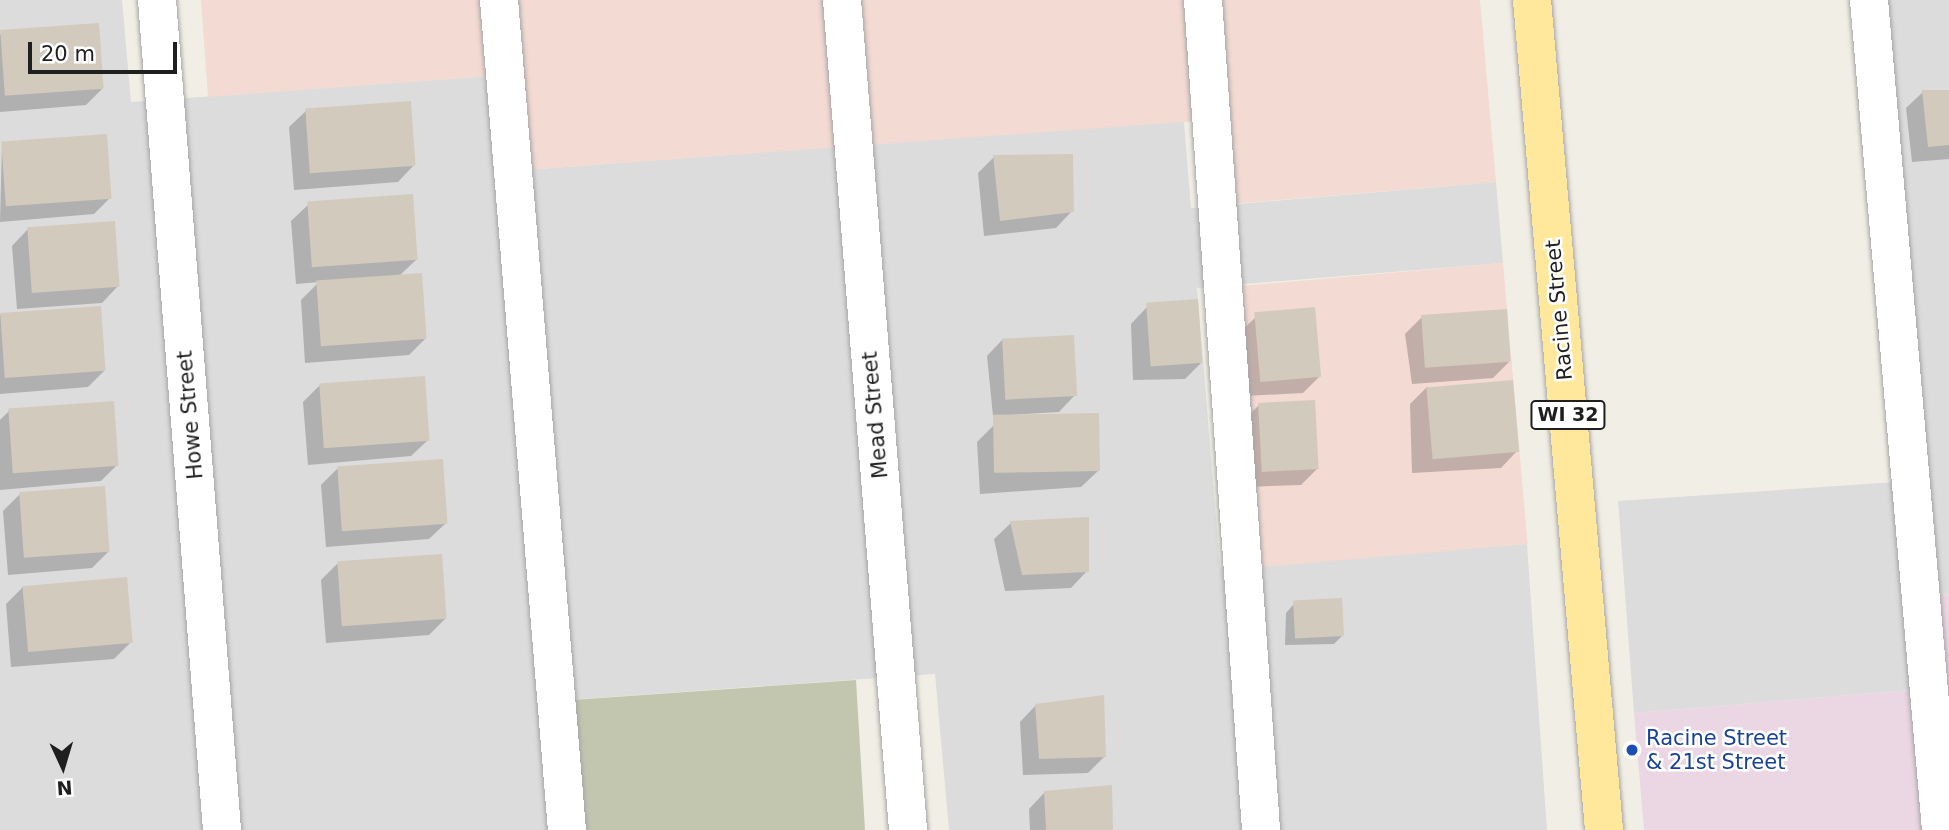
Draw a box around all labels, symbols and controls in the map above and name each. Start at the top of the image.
scale bar [32,28,180,72]
text: 20 m [41,42,95,66]
street label: Racine Street [1540,239,1578,381]
street label: Howe Street [172,350,208,480]
street label: Mead Street [857,350,893,480]
road number: WI 32 [1530,400,1606,430]
place label: Racine Street & 21st Street [1646,725,1787,775]
north arrow [28,732,98,802]
marker: Racine Street & 21st Street [1624,742,1640,758]
text: N [56,776,73,799]

